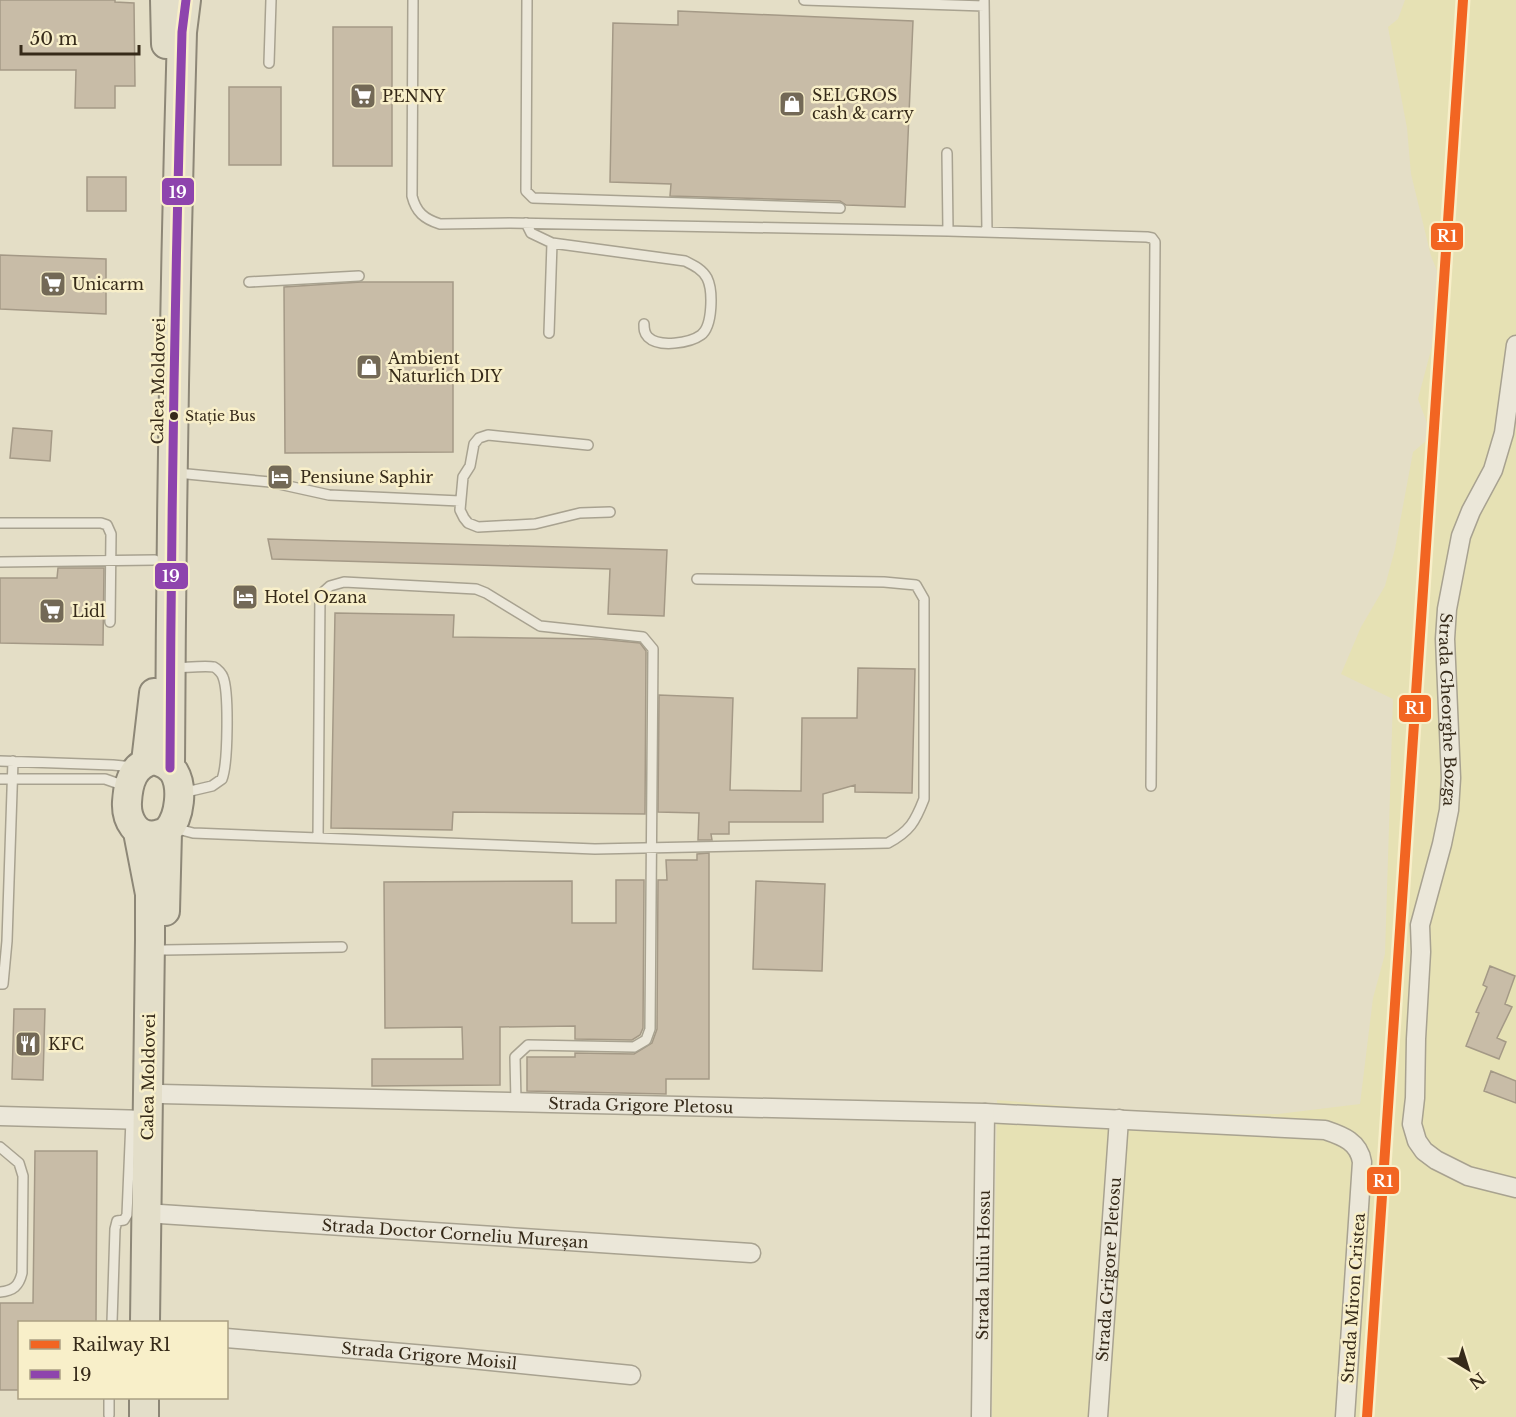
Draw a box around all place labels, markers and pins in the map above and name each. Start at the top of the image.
supermarket icon: PENNY [348,81,378,111]
place label: SELGROS cash & carry [812,85,915,123]
place label: PENNY [382,86,445,106]
shop icon: SELGROS cash & carry [777,89,807,119]
supermarket icon: Unicarm [38,269,68,299]
place label: Unicarm [72,274,144,294]
place label: Ambient Naturlich DIY [387,348,503,386]
shop icon: Ambient Naturlich DIY [354,352,384,382]
place label: Stație Bus [185,407,256,425]
marker: Stație Bus [168,410,180,422]
hotel icon: Pensiune Saphir [265,462,295,492]
place label: Pensiune Saphir [300,467,433,487]
hotel icon: Hotel Ozana [230,582,260,612]
place label: Hotel Ozana [264,587,367,607]
supermarket icon: Lidl [37,596,67,626]
place label: Lidl [72,601,105,621]
restaurant icon: KFC [13,1029,43,1059]
place label: KFC [48,1034,84,1054]

